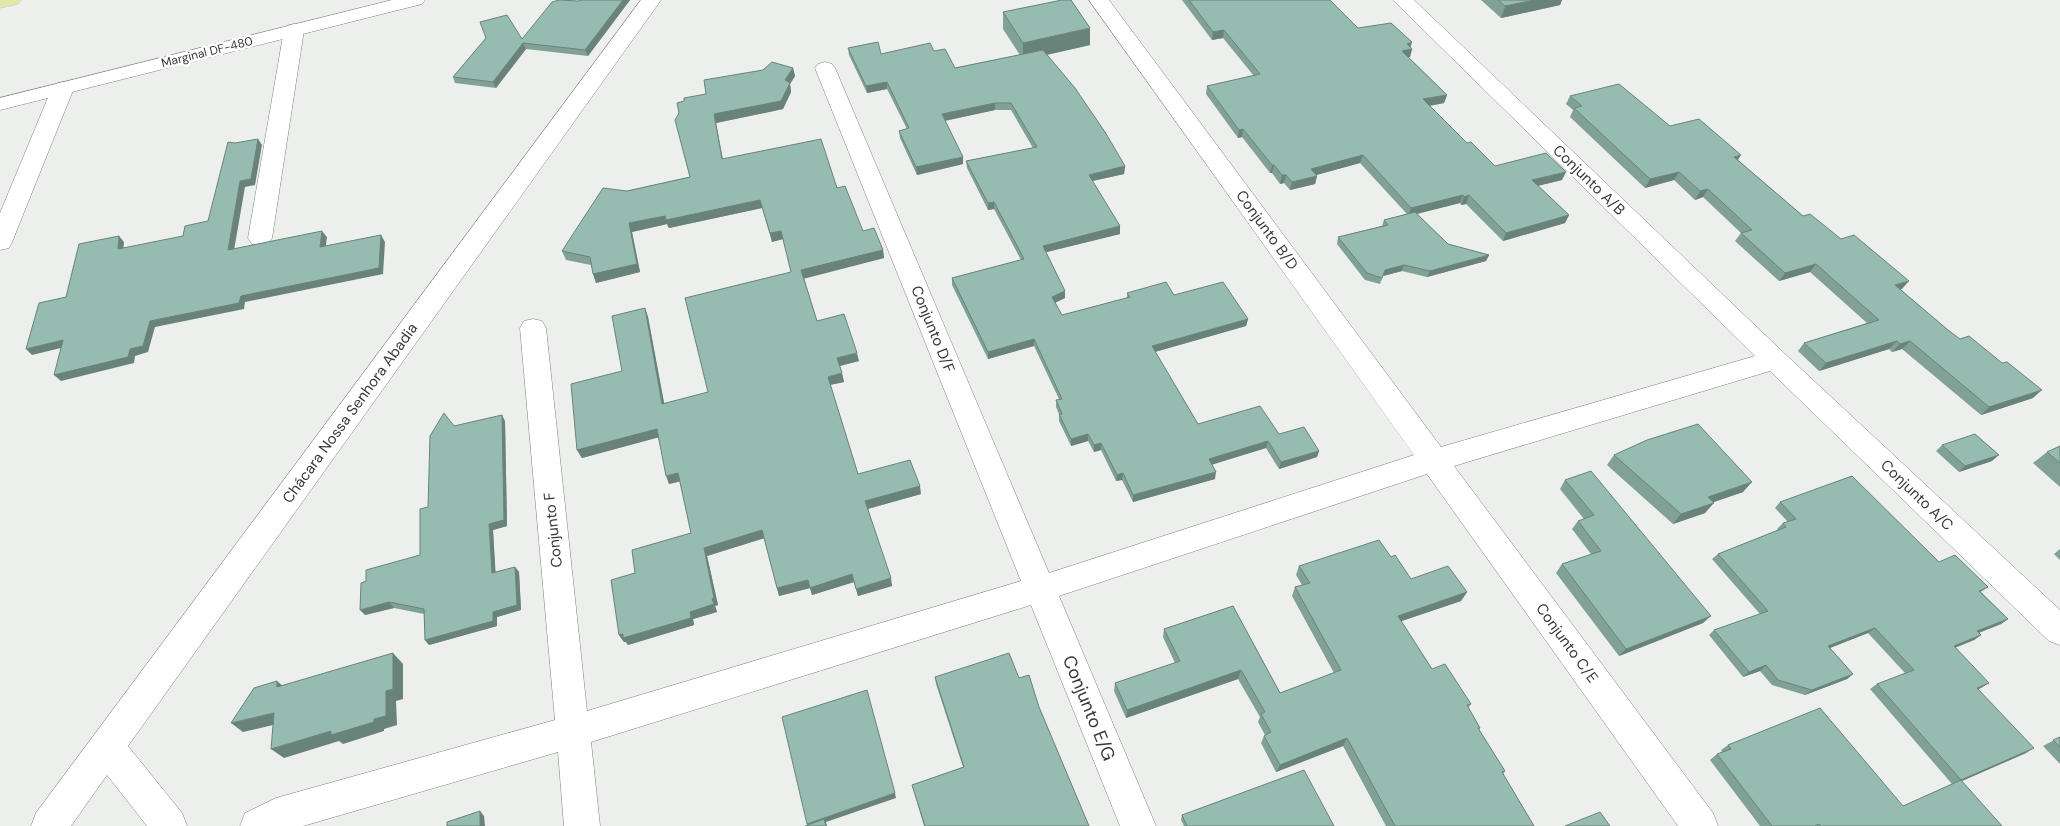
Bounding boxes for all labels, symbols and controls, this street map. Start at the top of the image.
street label: Marginal DF-480 [160,33,254,71]
street label: Conjunto A/B [1548,140,1630,220]
street label: Conjunto B/D [1231,186,1303,274]
street label: Conjunto D/F [906,283,960,375]
street label: Chácara Nossa Senhora Abadia [278,319,422,507]
street label: Conjunto A/C [1876,455,1958,535]
street label: Conjunto F [539,491,567,569]
street label: Conjunto C/E [1531,599,1603,687]
street label: Conjunto E/G [1057,652,1121,764]

